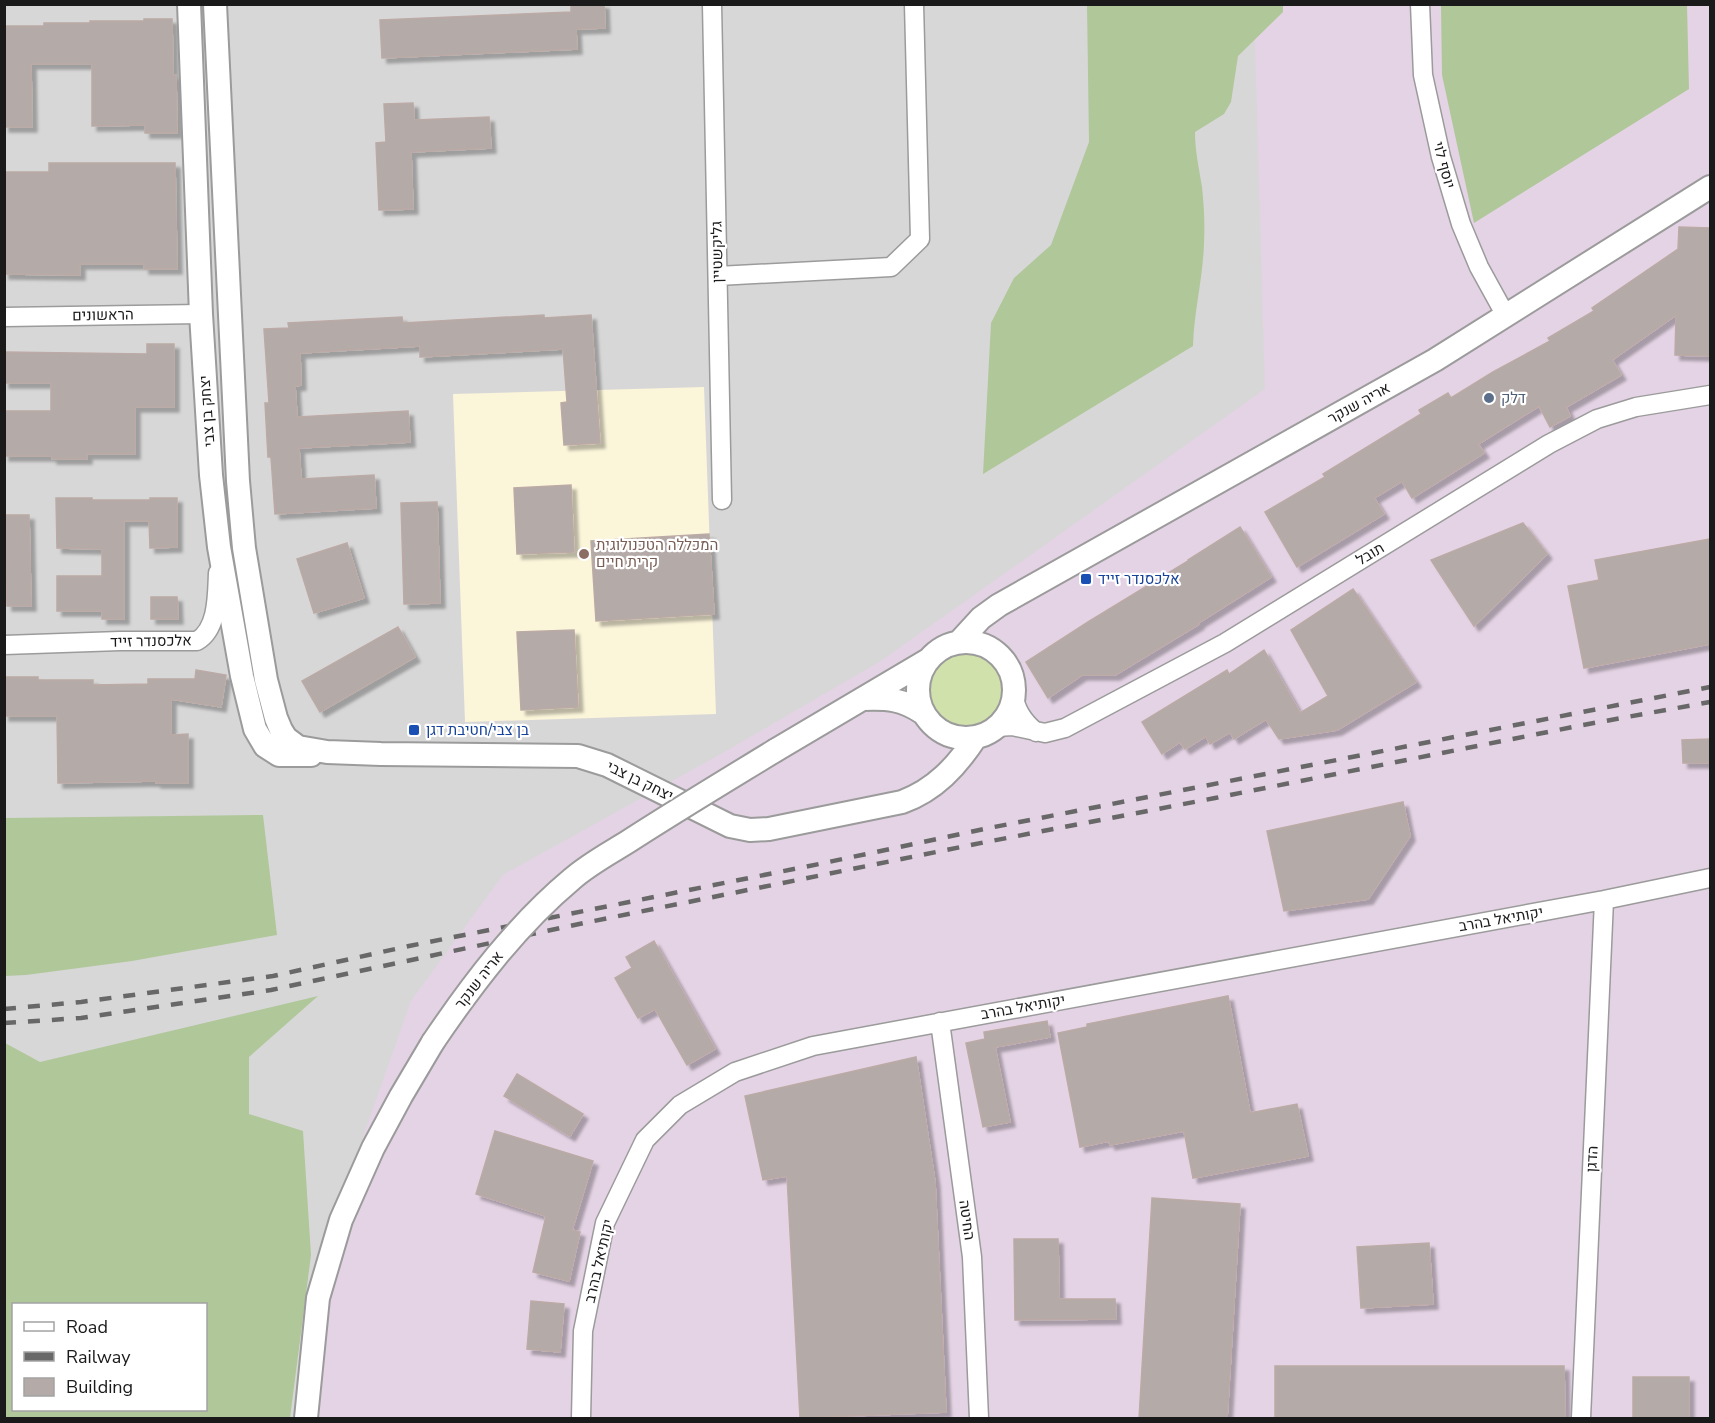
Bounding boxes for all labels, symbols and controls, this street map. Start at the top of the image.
street label: יוסף לוי [1428,139,1460,191]
street label: גליקשטיין [706,221,728,283]
street label: הראשונים [72,304,134,326]
street label: יצחק בן צבי [195,375,219,447]
street label: אריה שנקר [1324,378,1394,428]
place label: דלק [1501,388,1526,408]
marker: דלק [1482,391,1496,405]
place label: המכללה הטכנולוגית קרית חיים [596,535,718,572]
street label: תובל [1352,538,1388,570]
marker: המכללה הטכנולוגית קרית חיים [577,547,591,561]
place label: אלכסנדר זייד [1098,569,1180,589]
marker: אלכסנדר זייד [1079,572,1093,586]
street label: אלכסנדר זייד [110,630,192,652]
place label: בן צבי/חטיבת דגן [426,720,529,740]
marker: בן צבי/חטיבת דגן [407,723,421,737]
street label: יצחק בן צבי [603,756,677,806]
street label: יקותיאל בהרב [1457,902,1545,936]
street label: אריה שנקר [450,947,508,1013]
street label: יקותיאל בהרב [979,990,1067,1024]
street label: הדגן [1581,1145,1603,1173]
street label: החיטה [954,1199,980,1241]
street label: יקותיאל בהרב [580,1217,618,1305]
legend [12,1303,207,1411]
text: Road [66,1315,108,1339]
text: Railway [66,1345,131,1369]
text: Building [66,1375,133,1399]

